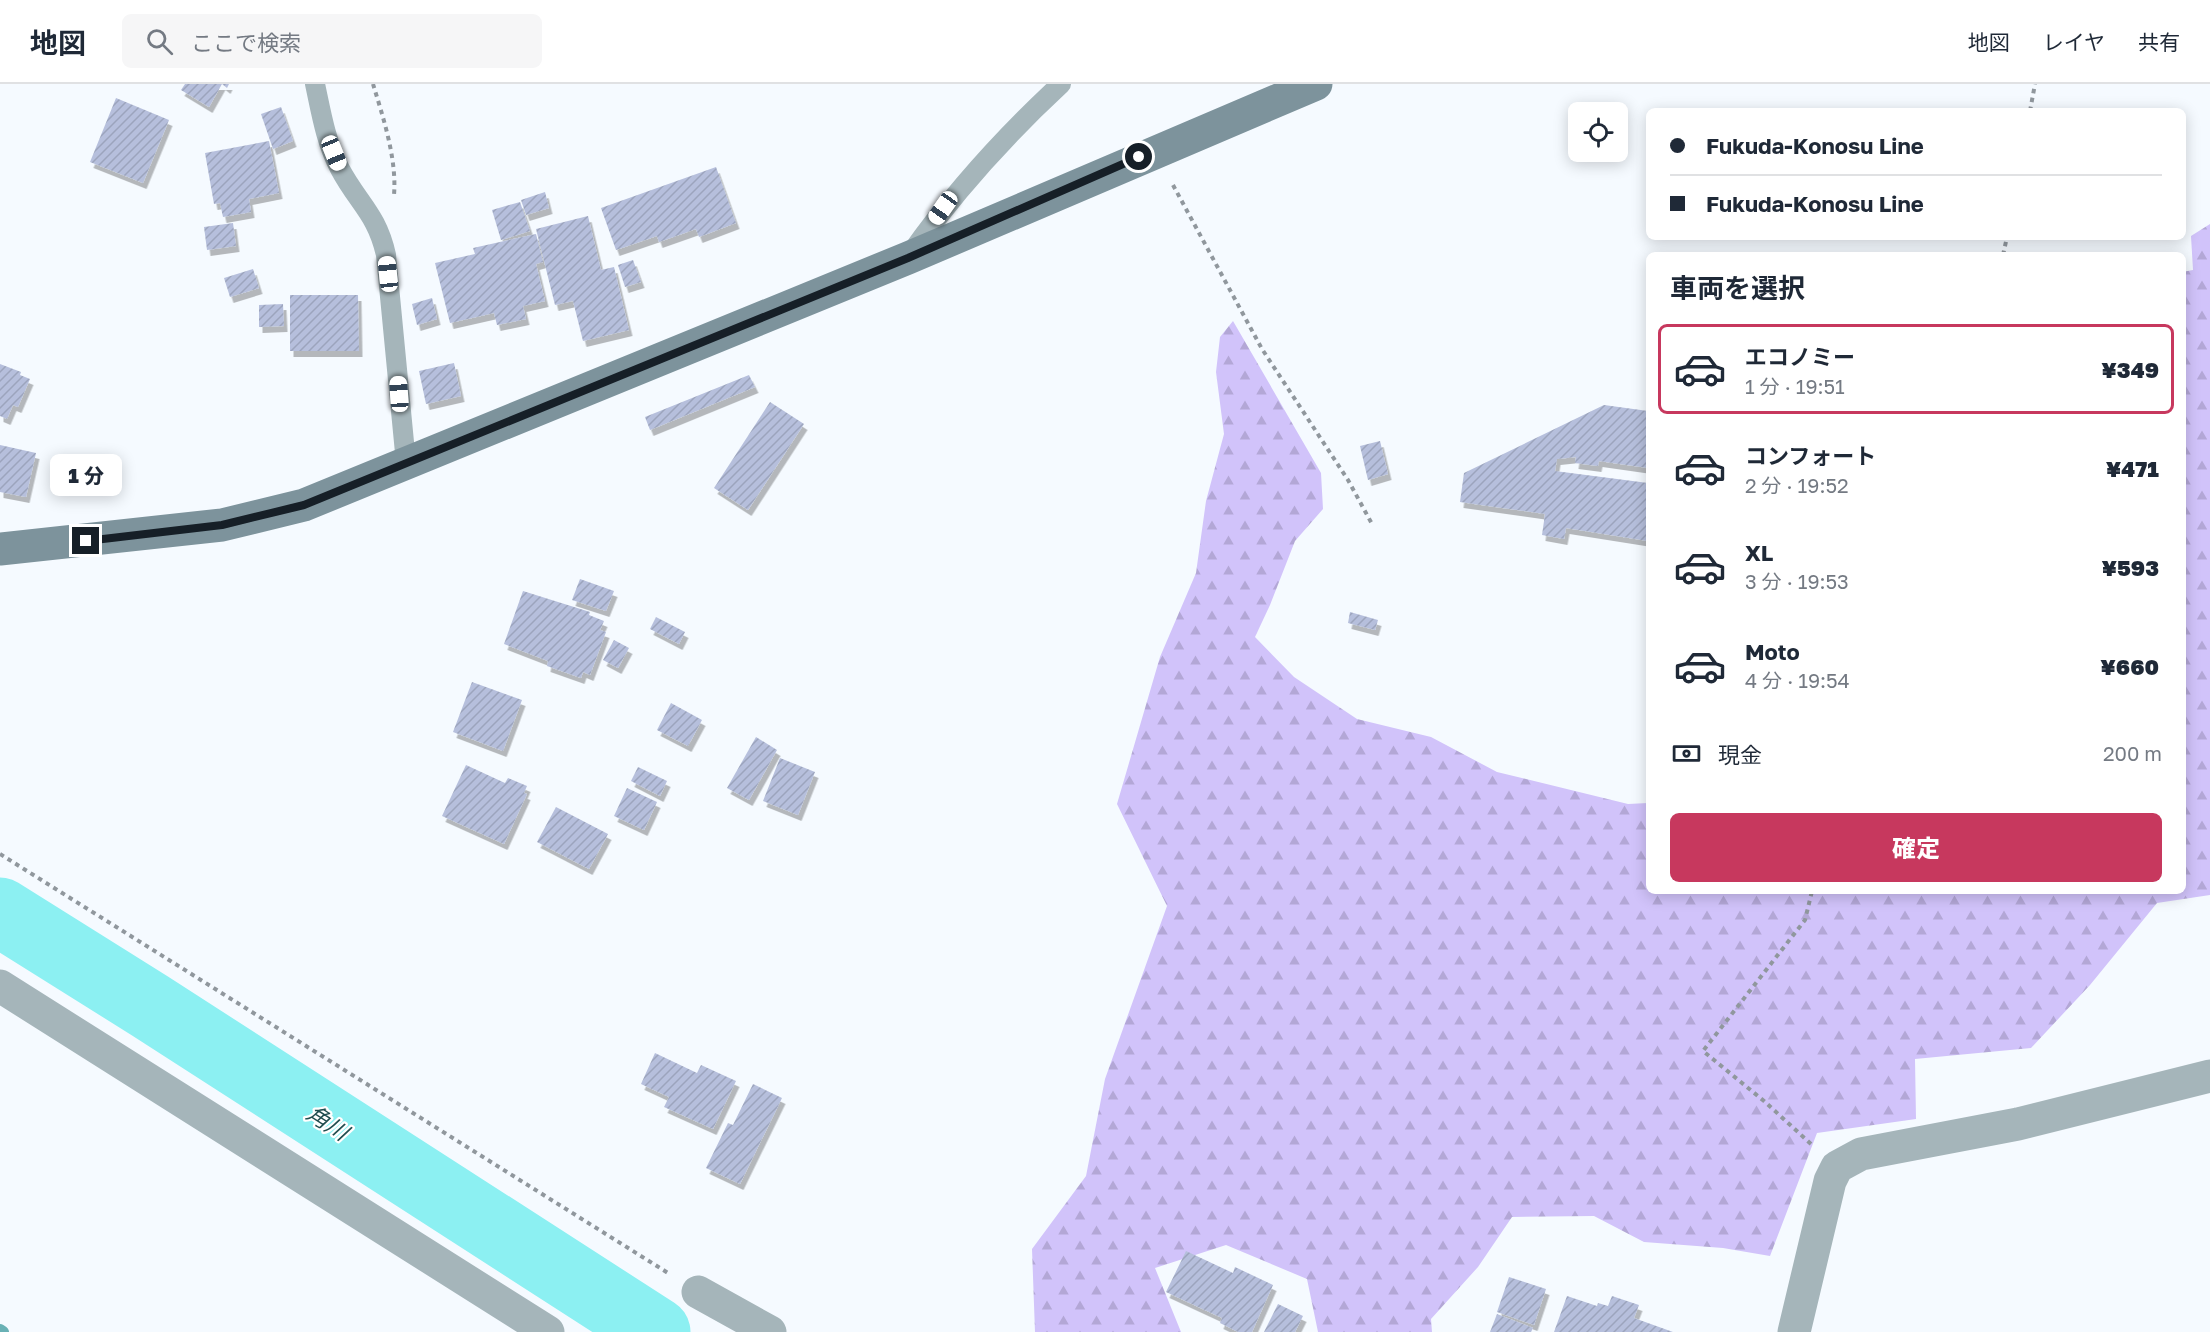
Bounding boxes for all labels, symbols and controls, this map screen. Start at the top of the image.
search box [122,14,542,68]
icon: search [143,25,176,58]
text: 地図 [30,26,86,59]
text: ここで検索 [191,29,301,56]
text: 地図 [1968,29,2010,55]
text: レイヤ [2043,29,2105,55]
text: 共有 [2138,29,2180,55]
map controls [1568,102,1628,162]
button: locate [1568,102,1628,162]
text: Fukuda-Konosu Line [1706,132,1924,159]
car [319,133,349,173]
route start [1125,143,1152,170]
car [925,188,961,228]
text: Fukuda-Konosu Line [1706,190,1924,217]
car [377,255,399,293]
text: 車両を選択 [1670,272,1805,304]
icon: car [1673,342,1727,396]
text: エコノミー [1745,343,1855,370]
text: ¥349 [2101,356,2159,383]
text: 1 分 · 19:51 [1745,374,1845,398]
car [389,375,409,413]
icon: car [1673,441,1727,495]
text: コンフォート [1745,442,1876,469]
callout: 1 分 [50,454,122,496]
text: ¥471 [2106,455,2159,482]
text: 1 分 [68,463,104,487]
text: 2 分 · 19:52 [1745,473,1849,497]
route end [72,527,99,554]
text: XL [1745,539,1773,566]
icon: car [1673,540,1727,594]
text: ¥593 [2101,554,2159,581]
text: 3 分 · 19:53 [1745,569,1849,593]
text: Moto [1745,638,1800,665]
icon: car [1673,639,1727,693]
text: ¥660 [2100,653,2159,680]
text: 4 分 · 19:54 [1745,668,1850,692]
icon: cash [1670,737,1703,770]
text: 現金 [1718,741,1762,768]
text: 200 m [2103,741,2162,765]
button: 確定 [1670,813,2162,882]
water label: 角川 [302,1099,355,1146]

